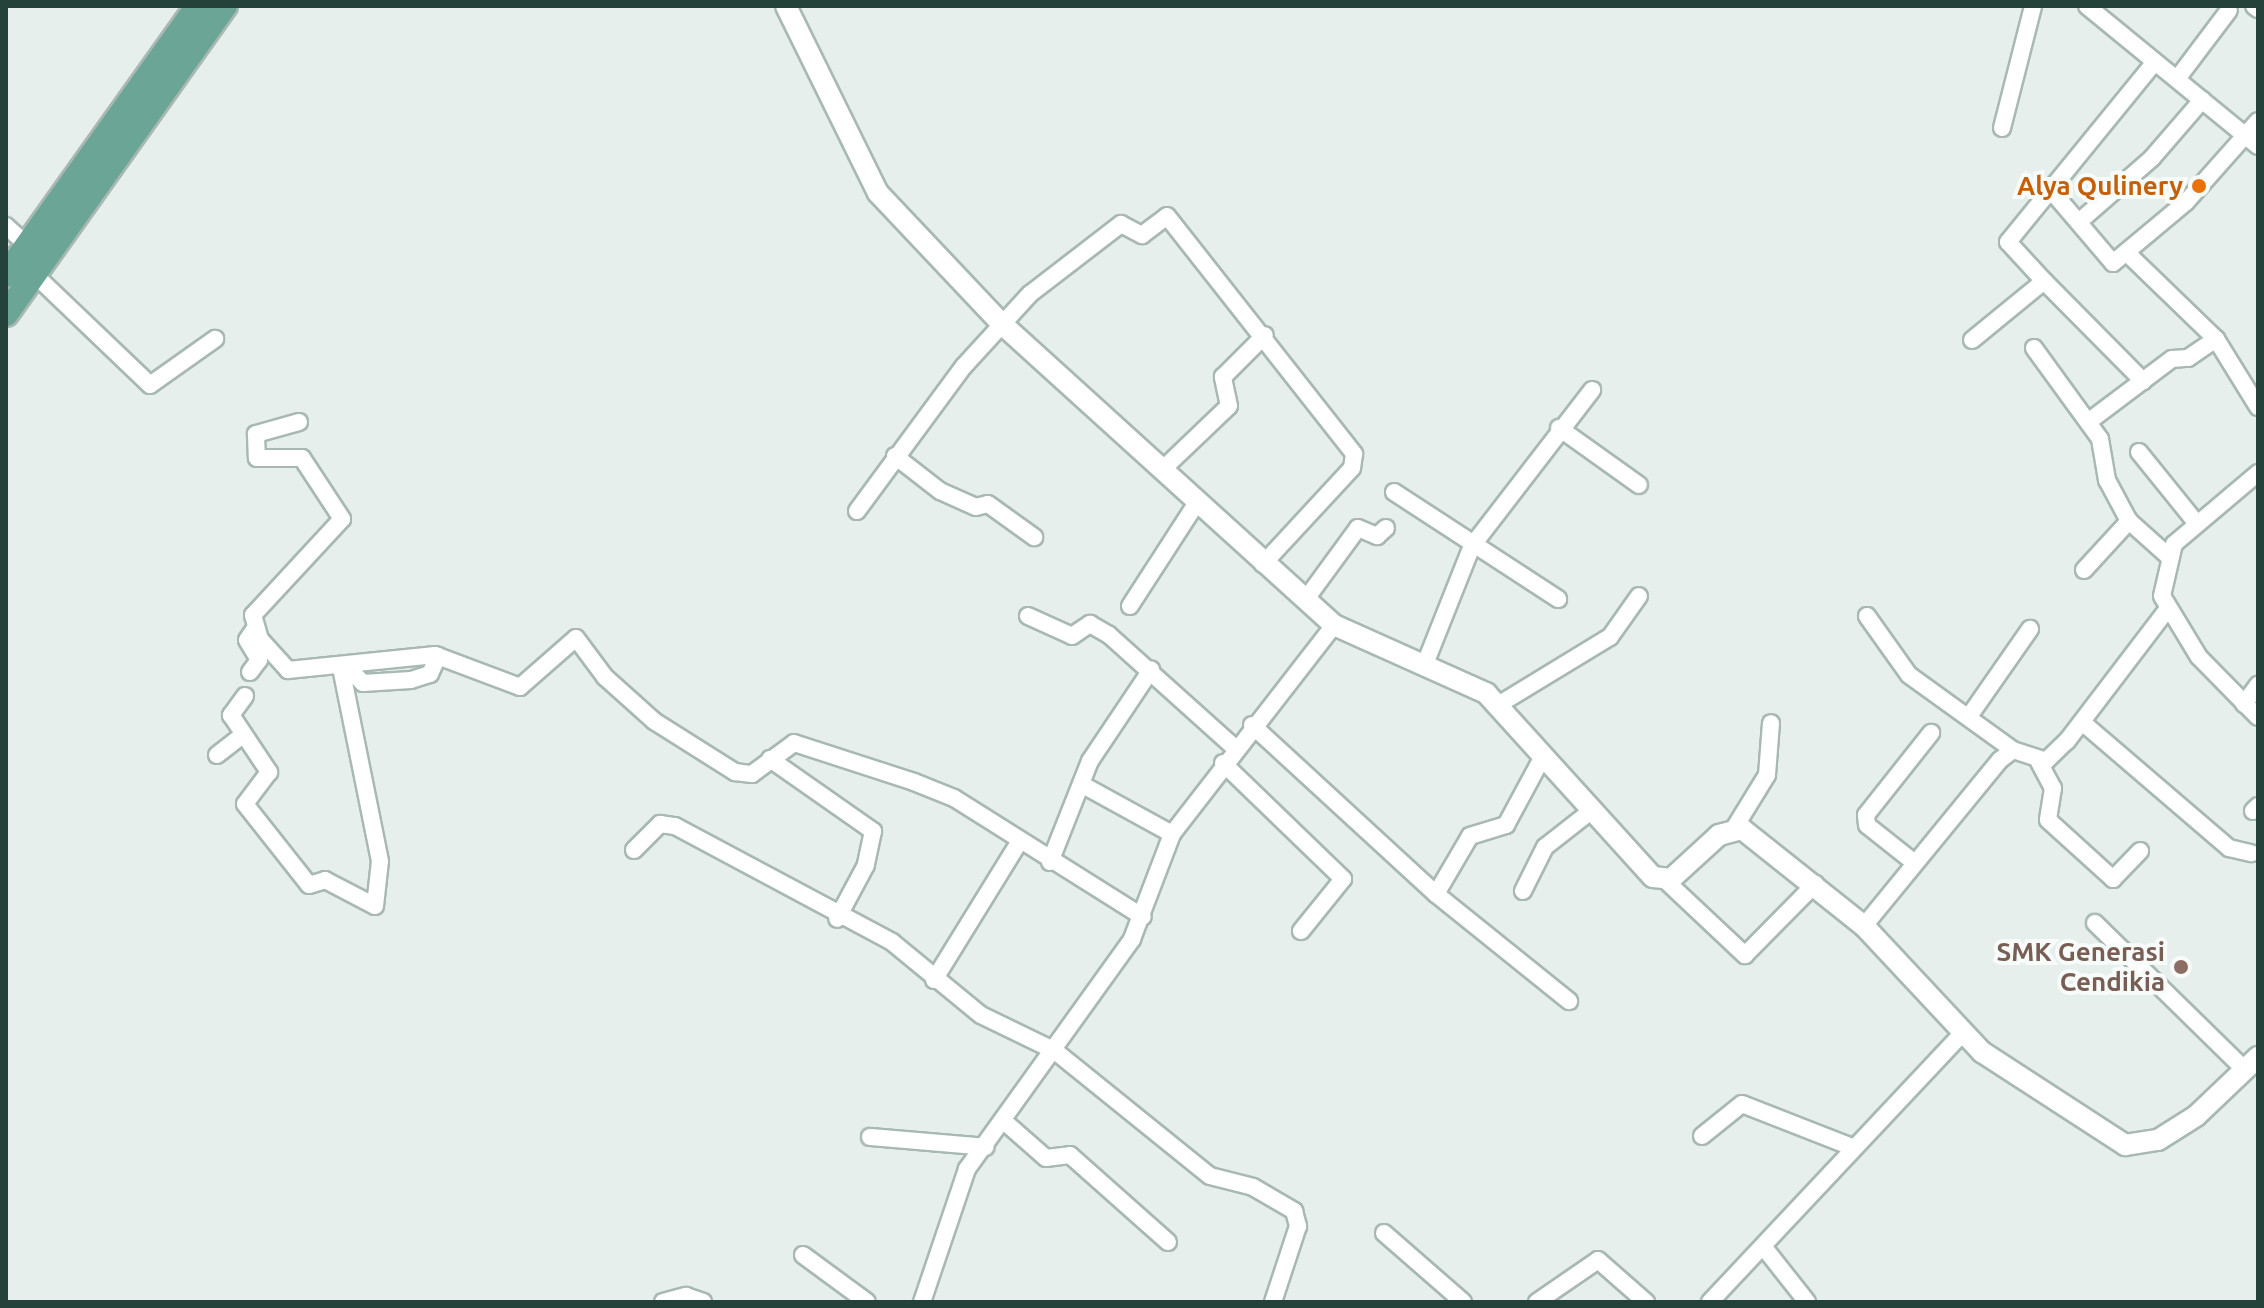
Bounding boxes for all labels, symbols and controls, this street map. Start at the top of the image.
place label: Alya Qulinery [2017,170,2183,202]
marker: Alya Qulinery [2190,177,2208,195]
place label: SMK Generasi Cendikia [1996,936,2165,998]
marker: SMK Generasi Cendikia [2172,958,2190,976]

